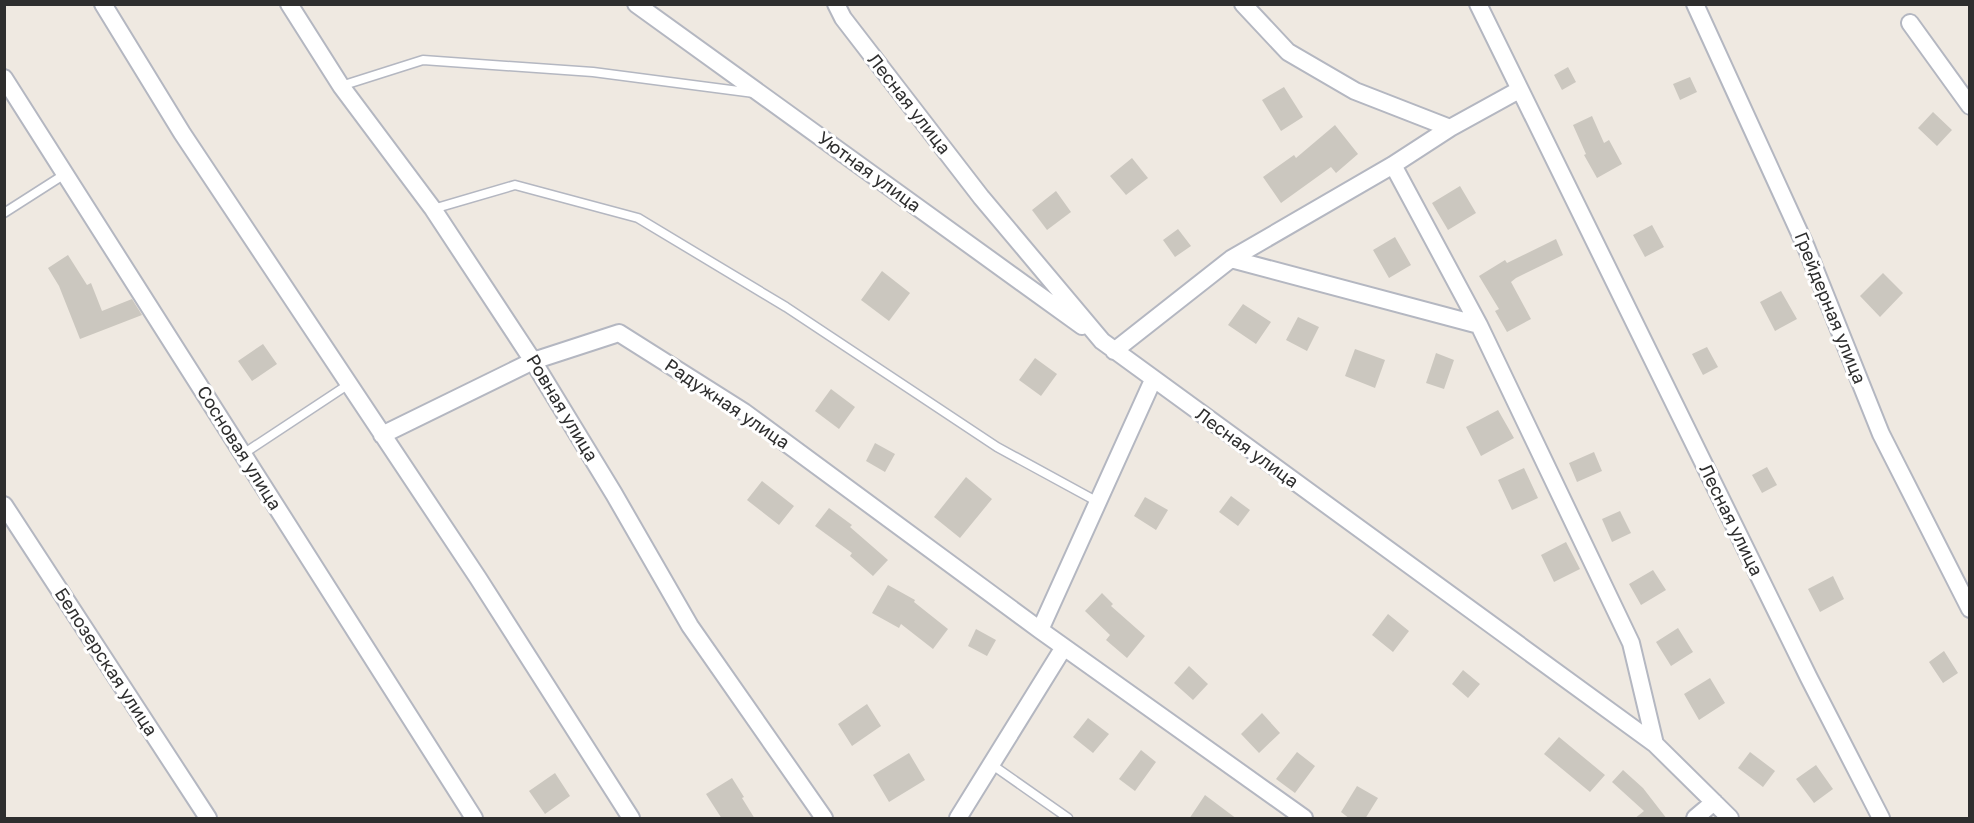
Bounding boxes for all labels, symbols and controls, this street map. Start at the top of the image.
street label: Лесная улица [864,49,956,158]
street label: Уютная улица [814,126,926,216]
street label: Грейдерная улица [1790,229,1871,387]
street label: Ровная улица [522,350,604,465]
street label: Радужная улица [661,353,794,453]
street label: Сосновая улица [193,381,287,514]
street label: Лесная улица [1192,403,1303,492]
street label: Лесная улица [1695,460,1768,579]
street label: Белозерская улица [51,583,163,740]

